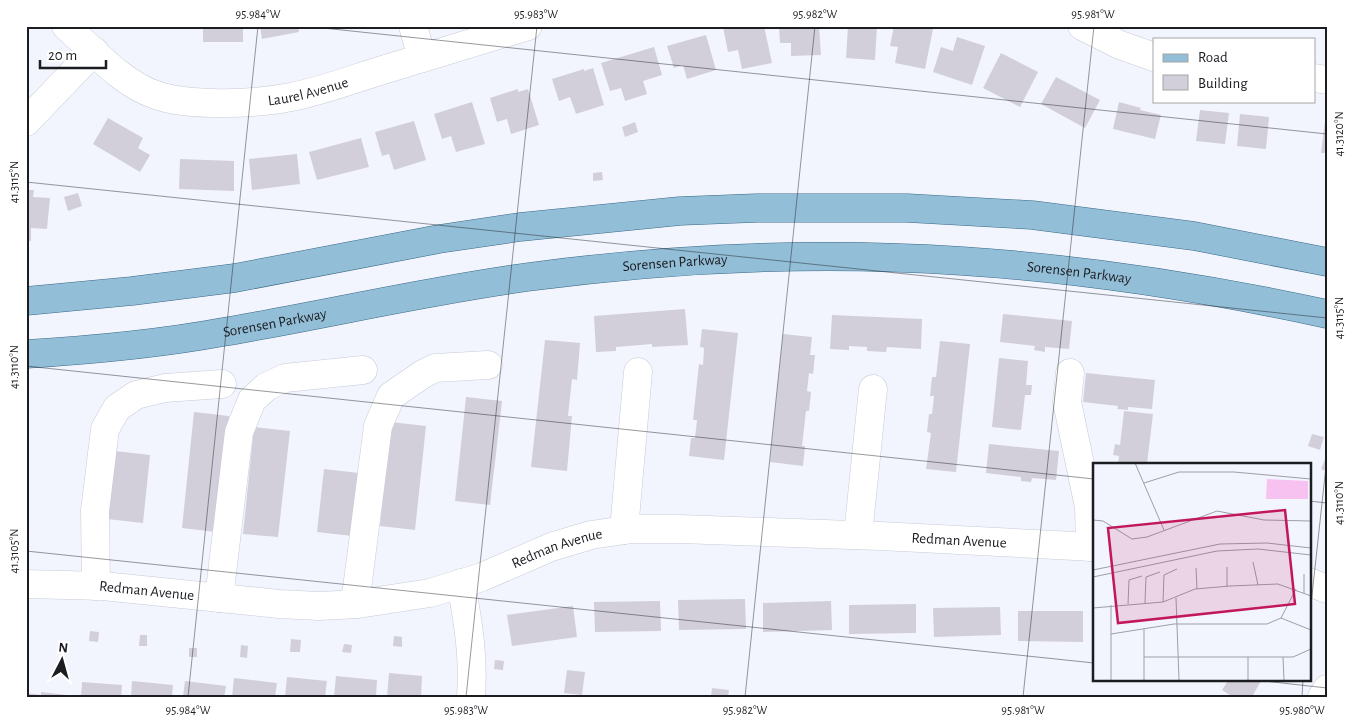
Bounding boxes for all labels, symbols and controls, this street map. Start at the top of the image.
text: 95.984°W [236,8,281,20]
text: 95.983°W [514,8,558,20]
text: 95.982°W [793,8,838,20]
text: 95.981°W [1071,8,1115,20]
scale bar [40,38,106,70]
legend [1153,38,1316,102]
text: 20 m [48,48,77,63]
text: Road [1198,50,1228,65]
street label: Laurel Avenue [267,75,350,108]
text: Building [1198,76,1248,91]
text: 41.3120°N [1333,111,1345,157]
text: 41.3115°N [8,161,20,203]
street label: Sorensen Parkway [622,252,728,274]
street label: Sorensen Parkway [1026,259,1133,287]
text: 41.3115°N [1333,297,1345,339]
street label: Sorensen Parkway [222,306,329,340]
text: 41.3110°N [8,345,20,389]
inset map [1093,463,1310,680]
text: 41.3110°N [1333,481,1345,525]
street label: Redman Avenue [510,526,603,571]
text: 41.3105°N [8,529,20,573]
street label: Redman Avenue [911,531,1007,551]
street label: Redman Avenue [99,579,195,603]
north arrow [38,636,88,686]
text: N [58,641,69,656]
text: 95.984°W [166,704,211,716]
text: 95.983°W [444,704,488,716]
text: 95.982°W [723,704,768,716]
text: 95.981°W [1001,704,1045,716]
text: 95.980°W [1279,704,1325,716]

